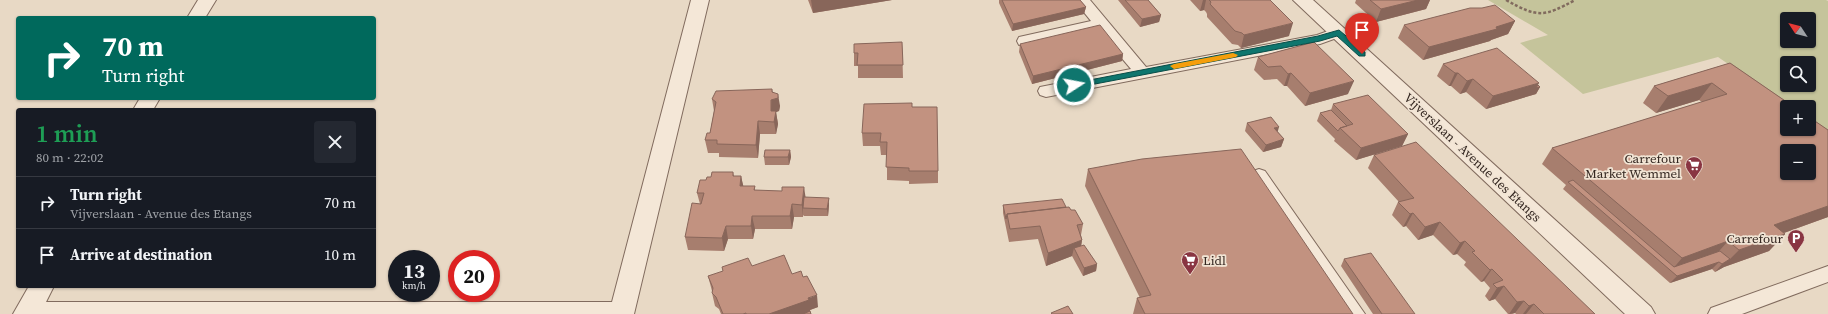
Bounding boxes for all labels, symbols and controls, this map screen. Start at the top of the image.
north arrow [1780,12,1816,48]
map controls [1780,12,1816,180]
pin [1345,13,1379,54]
icon: arrive [1351,19,1373,41]
text: 70 m [102,27,164,65]
icon: right [36,32,88,84]
button: search [1780,56,1816,92]
text: Turn right [102,63,184,88]
position arrow [1053,64,1095,106]
street label: Vijverslaan - Avenue des Etangs [1400,89,1545,226]
button: + [1780,100,1816,136]
text: 1 min [36,117,98,150]
button: close [314,121,356,163]
button: − [1780,144,1816,180]
text: 80 m · 22:02 [36,149,104,166]
place label: Carrefour Market Wemmel [1585,150,1681,182]
supermarket icon: Carrefour Market Wemmel [1684,155,1704,180]
text: Turn right [70,184,142,205]
icon: right [36,192,58,214]
text: 70 m [324,192,356,213]
text: Vijverslaan - Avenue des Etangs [70,205,252,222]
parking icon: Carrefour [1786,228,1806,253]
place label: Carrefour [1726,230,1783,247]
icon: arrive [36,244,58,266]
text: Arrive at destination [70,244,212,265]
text: 10 m [324,244,356,265]
speed limit sign: 20 [448,250,500,302]
supermarket icon: Lidl [1180,250,1200,275]
place label: Lidl [1203,252,1226,269]
text: 13 [403,257,425,285]
text: km/h [402,279,426,292]

